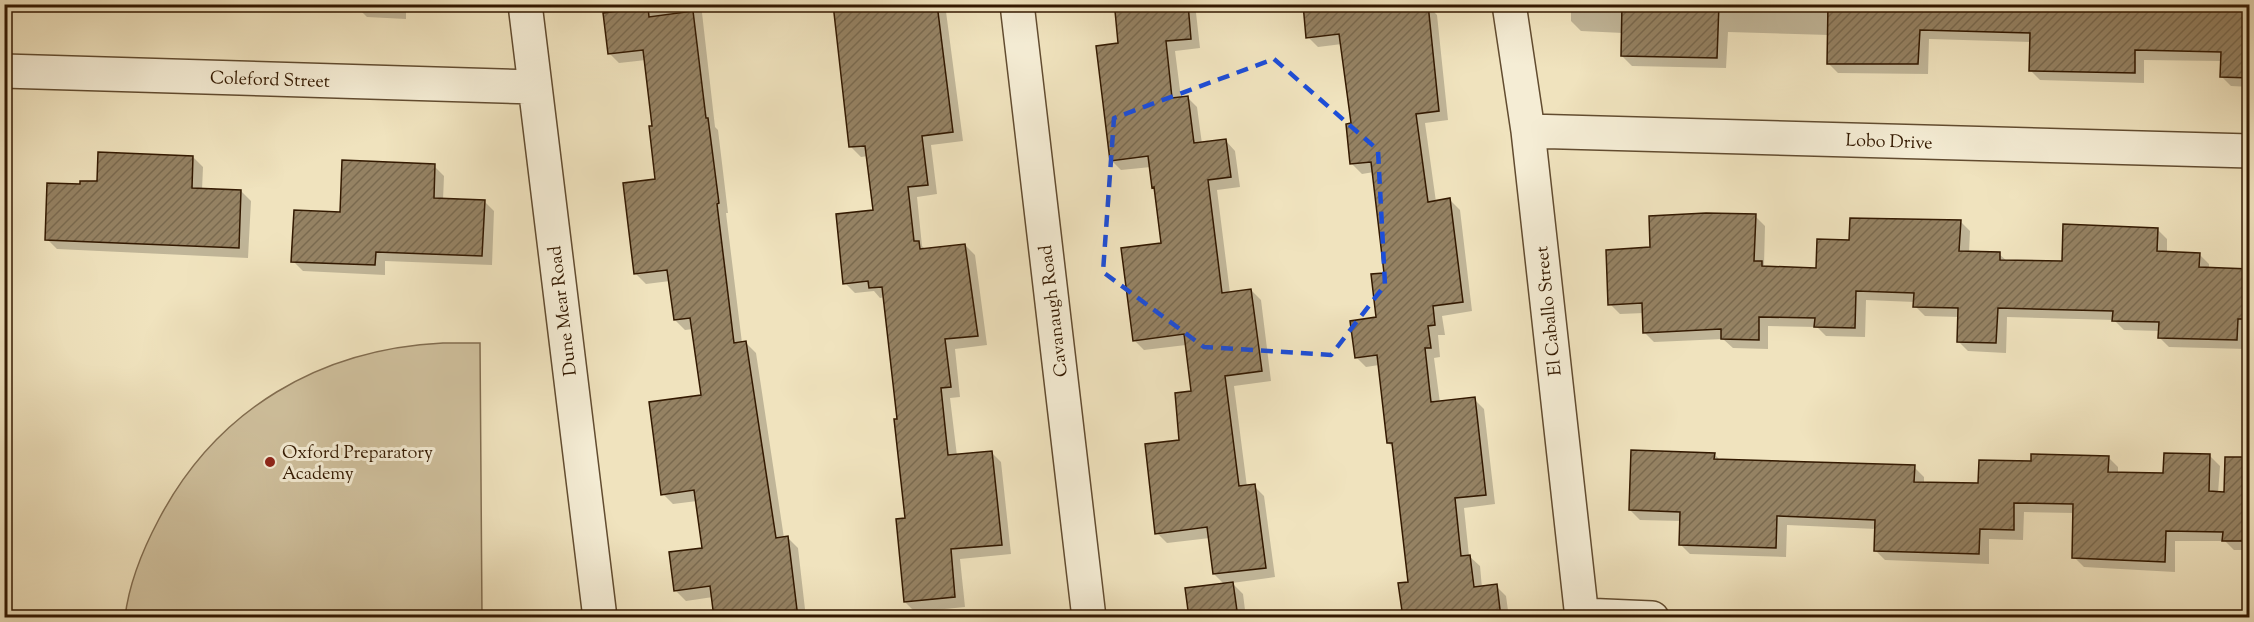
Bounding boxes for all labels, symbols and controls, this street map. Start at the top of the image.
street label: Coleford Street [210,66,330,96]
street label: Lobo Drive [1845,128,1933,158]
street label: Cavanaugh Road [1034,243,1076,378]
street label: Dune Mear Road [543,244,585,377]
street label: El Caballo Street [1530,245,1570,377]
place label: Oxford Preparatory Academy [282,441,433,488]
marker: Oxford Preparatory Academy [263,455,277,469]

